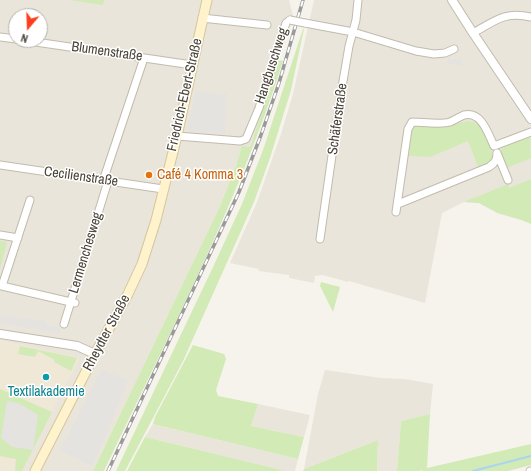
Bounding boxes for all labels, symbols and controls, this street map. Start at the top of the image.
north arrow [8,8,48,48]
street label: Hangbuschweg [252,26,292,106]
text: N [19,31,30,46]
street label: Friedrich-Ebert-Straße [164,37,206,153]
street label: Blumenstraße [70,39,144,65]
street label: Schäferstraße [325,82,351,156]
street label: Cecilienstraße [43,163,119,191]
place label: Café 4 Komma 3 [157,167,243,183]
marker: Café 4 Komma 3 [144,170,154,180]
street label: Lermenchesweg [66,210,106,296]
street label: Rheydter Straße [80,292,134,374]
marker: Textilakademie [41,372,51,382]
place label: Textilakademie [7,384,85,400]

